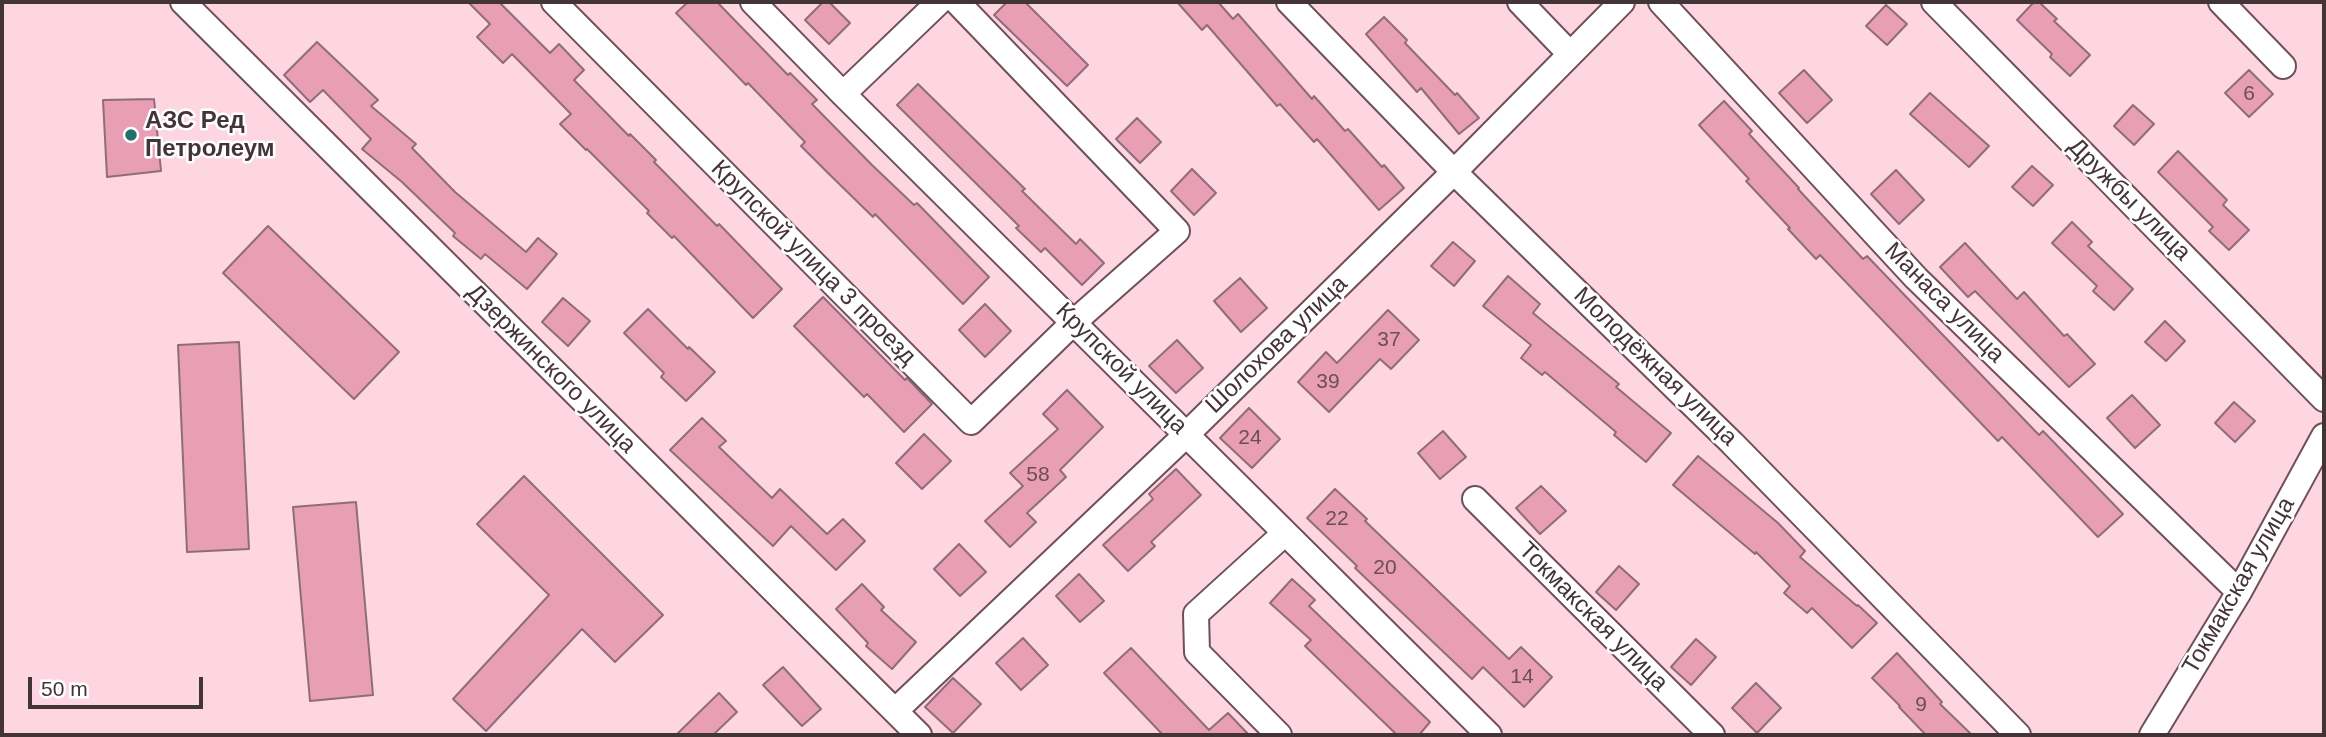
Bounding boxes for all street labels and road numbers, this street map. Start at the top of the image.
street label: Дружбы улица [2062,133,2196,267]
street label: Крупской улица 3 проезд [705,155,921,371]
street label: Манаса улица [1878,237,2010,369]
street label: Шолохова улица [1200,270,1354,420]
street label: Дзержинского улица [460,278,642,460]
street label: Молодёжная улица [1567,282,1743,452]
street label: Крупской улица [1049,297,1193,441]
street label: Токмакская улица [2177,493,2301,679]
street label: Токмакская улица [1512,536,1674,698]

